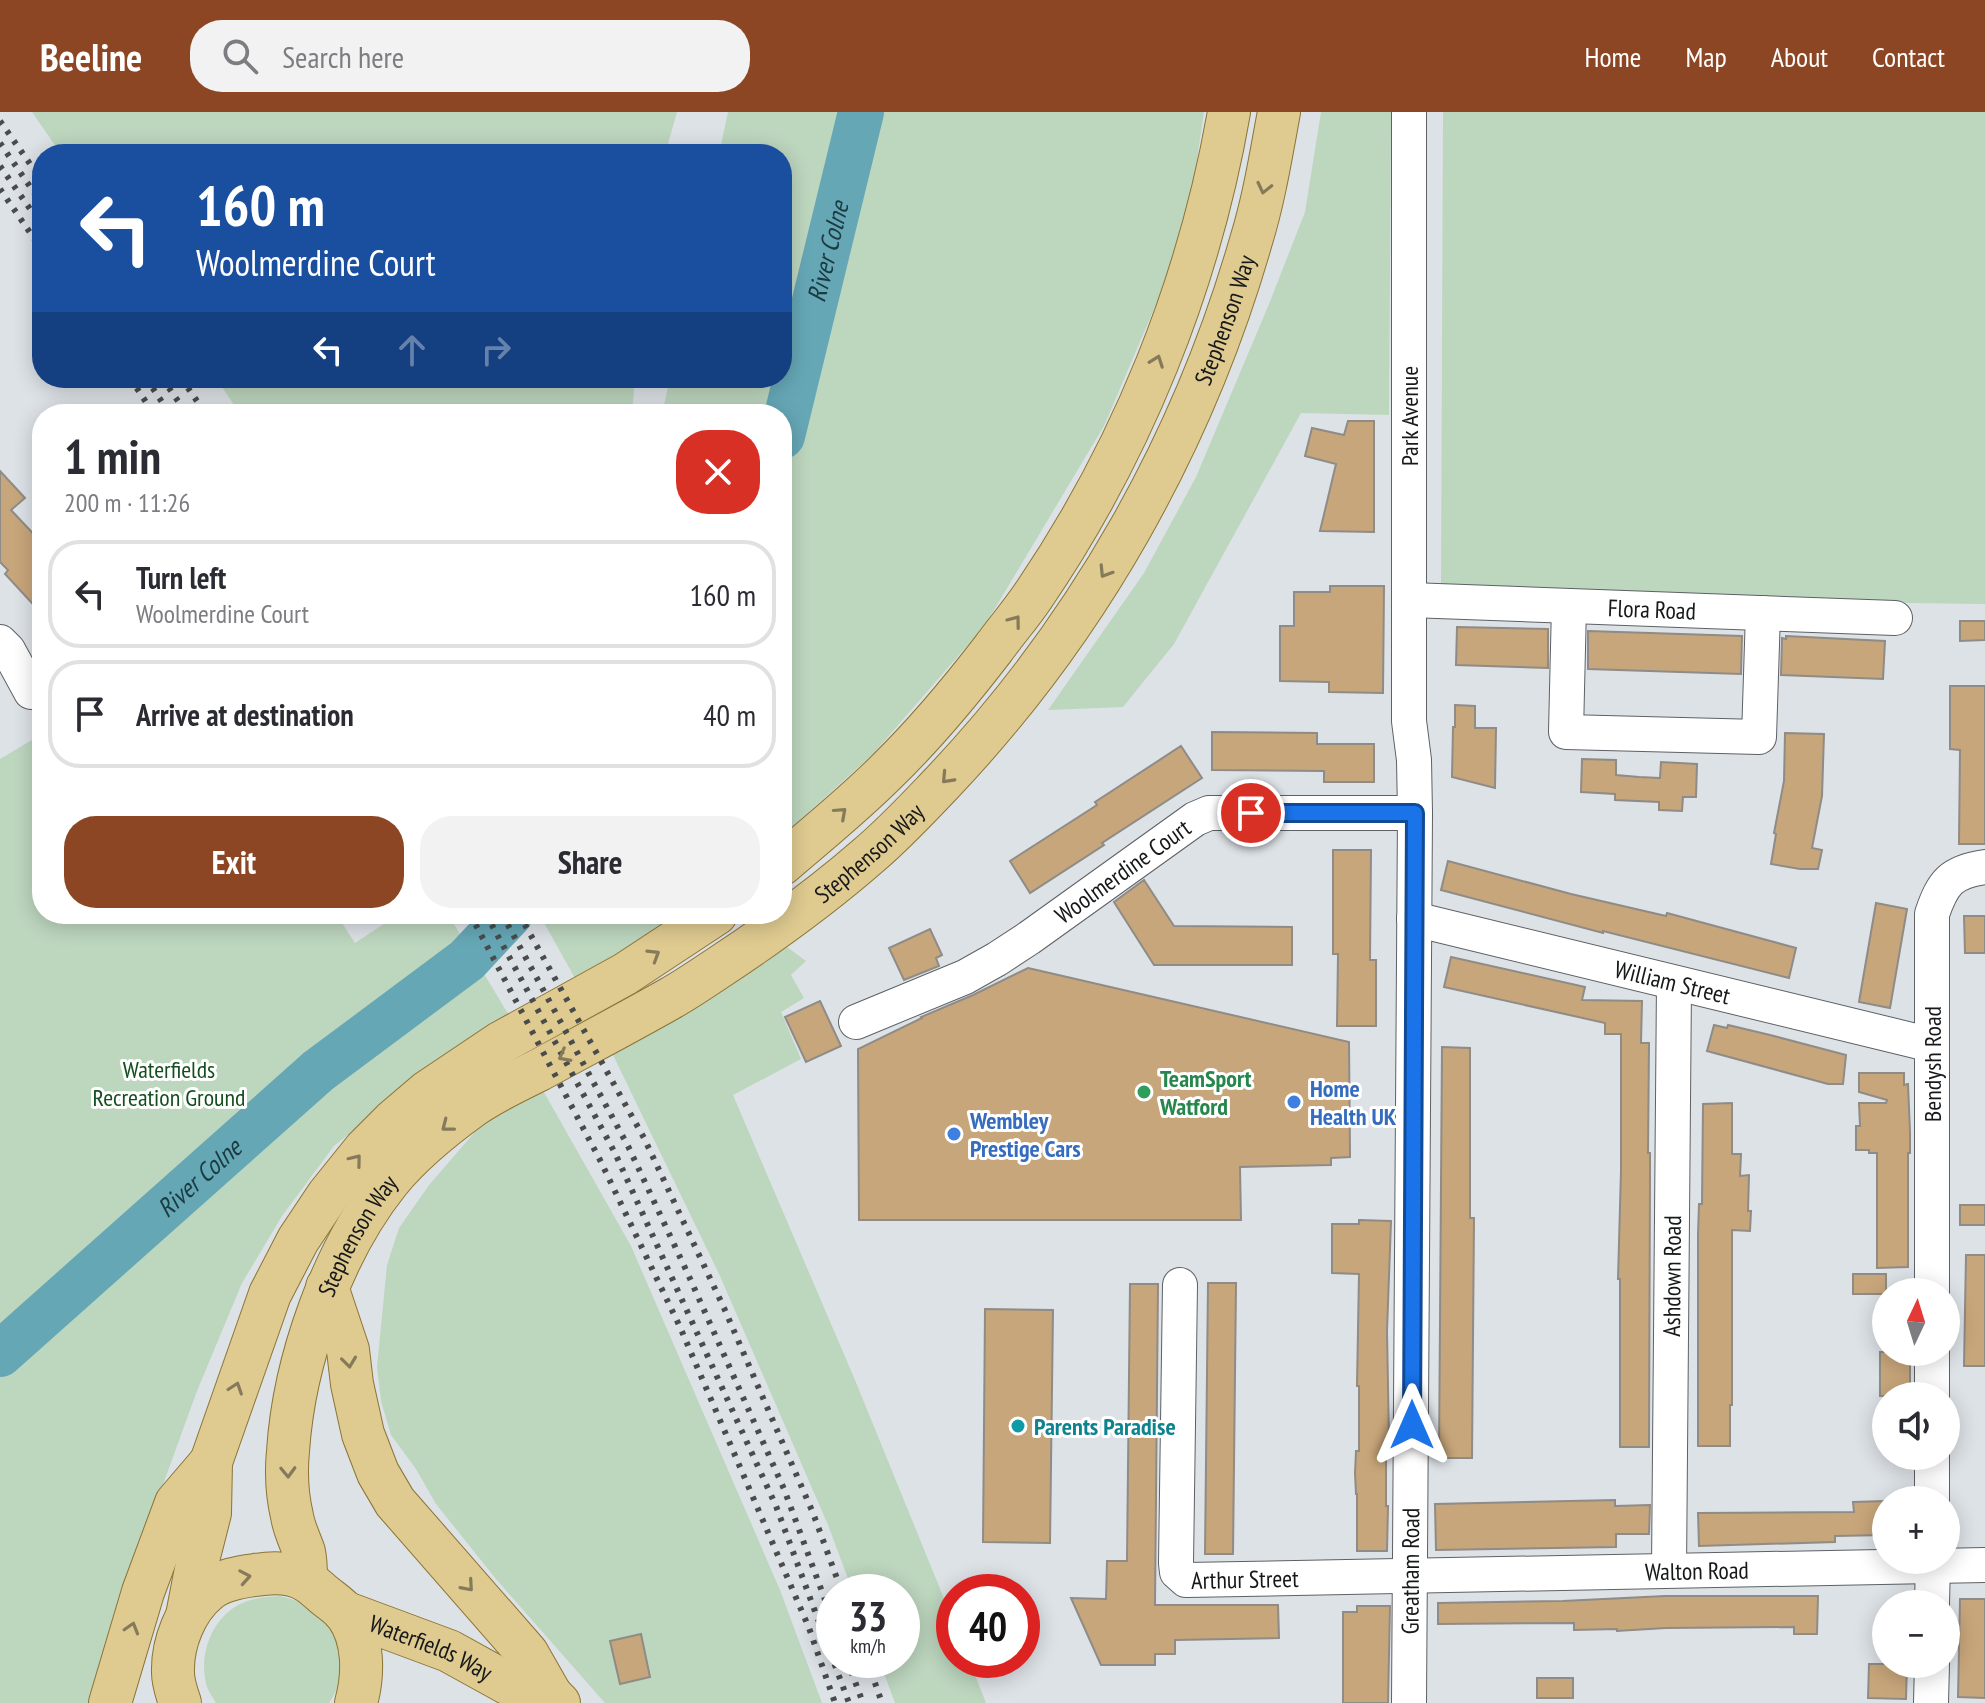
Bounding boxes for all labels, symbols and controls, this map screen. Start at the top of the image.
search box [190,20,750,92]
text: Beeline [40,32,142,81]
icon: search [218,34,262,78]
text: Search here [282,37,404,76]
text: Home [1585,38,1641,75]
text: Map [1685,38,1727,75]
text: About [1771,38,1828,75]
text: Contact [1872,38,1945,75]
text: 160 m [196,169,325,241]
icon: left [64,176,168,280]
one-way arrow [1256,181,1273,195]
water label: River Colne [799,196,856,305]
text: Woolmerdine Court [196,239,436,286]
street label: Stephenson Way [1187,251,1262,389]
icon: left [306,328,350,372]
icon: ahead [390,328,434,372]
icon: right [474,328,518,372]
one-way arrow [1147,355,1164,369]
street label: Park Avenue [1394,366,1425,466]
text: 1 min [64,425,161,487]
button: close [676,430,760,514]
text: 200 m · 11:26 [64,486,190,519]
text: Turn left [136,558,226,597]
one-way arrow [1100,564,1115,578]
icon: left [68,572,112,616]
text: 160 m [690,575,756,614]
street label: Flora Road [1607,592,1696,626]
text: Woolmerdine Court [136,597,309,630]
one-way arrow [1005,615,1019,629]
icon: arrive [68,692,112,736]
text: Arrive at destination [136,695,354,734]
text: 40 m [703,695,756,734]
one-way arrow [941,769,956,783]
pin [1217,779,1285,847]
icon: arrive [1229,791,1273,835]
street label: Stephenson Way [808,796,930,910]
one-way arrow [832,808,846,823]
street label: Woolmerdine Court [1049,812,1197,930]
button: Exit [64,816,404,908]
button: Share [420,816,760,908]
one-way arrow [645,950,660,965]
street label: William Street [1612,953,1734,1011]
street label: Bendysh Road [1917,1006,1948,1122]
one-way arrow [558,1046,572,1062]
park label: Waterfields Recreation Ground [93,1054,245,1113]
place label: TeamSport Watford [1159,1063,1252,1122]
place label: Home Health UK [1310,1073,1397,1132]
marker: TeamSport Watford [1135,1083,1153,1101]
marker: Home Health UK [1285,1093,1303,1111]
place label: Wembley Prestige Cars [969,1105,1081,1164]
one-way arrow [442,1117,456,1131]
marker: Wembley Prestige Cars [945,1125,963,1143]
water label: River Colne [150,1129,250,1223]
one-way arrow [346,1154,360,1169]
street label: Stephenson Way [310,1168,404,1301]
street label: Ashdown Road [1655,1215,1688,1337]
north arrow [1872,1278,1960,1366]
map controls [1872,1278,1960,1678]
one-way arrow [341,1356,358,1369]
one-way arrow [226,1382,242,1396]
button: sound [1872,1382,1960,1470]
position arrow [1370,1383,1454,1467]
place label: Parents Paradise [1034,1411,1176,1442]
marker: Parents Paradise [1009,1417,1027,1435]
one-way arrow [279,1466,296,1479]
button: + [1872,1486,1960,1574]
street label: Greatham Road [1394,1508,1426,1634]
street label: Walton Road [1645,1554,1749,1587]
street label: Arthur Street [1191,1562,1299,1595]
one-way arrow [238,1569,252,1586]
speed limit sign: 40 [936,1574,1040,1678]
one-way arrow [458,1576,472,1591]
text: 33 [849,1590,887,1642]
button: − [1872,1590,1960,1678]
street label: Waterfields Way [365,1607,498,1688]
one-way arrow [123,1622,139,1636]
text: km/h [850,1633,886,1659]

